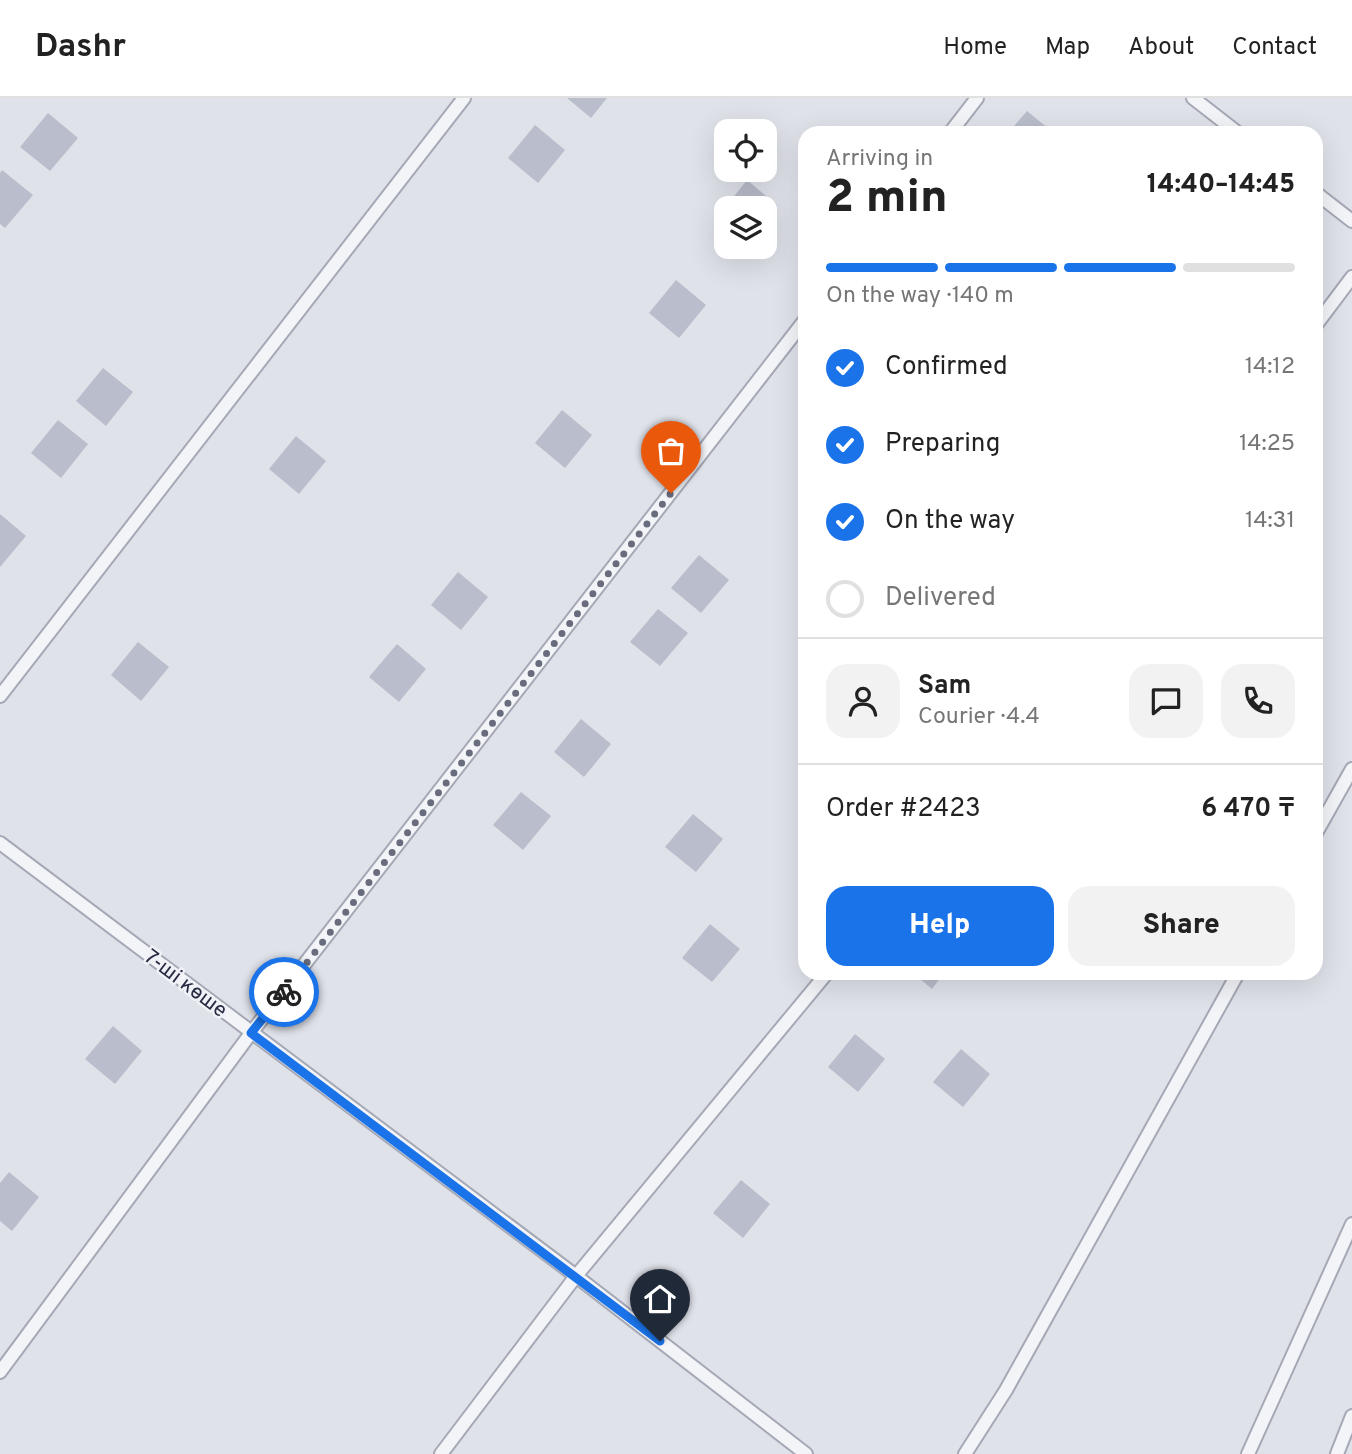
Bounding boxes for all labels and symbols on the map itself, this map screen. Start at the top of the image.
pin [641,421,701,493]
street label: 7-ші көше [138,944,232,1024]
courier [249,957,319,1027]
pin [630,1269,690,1341]

